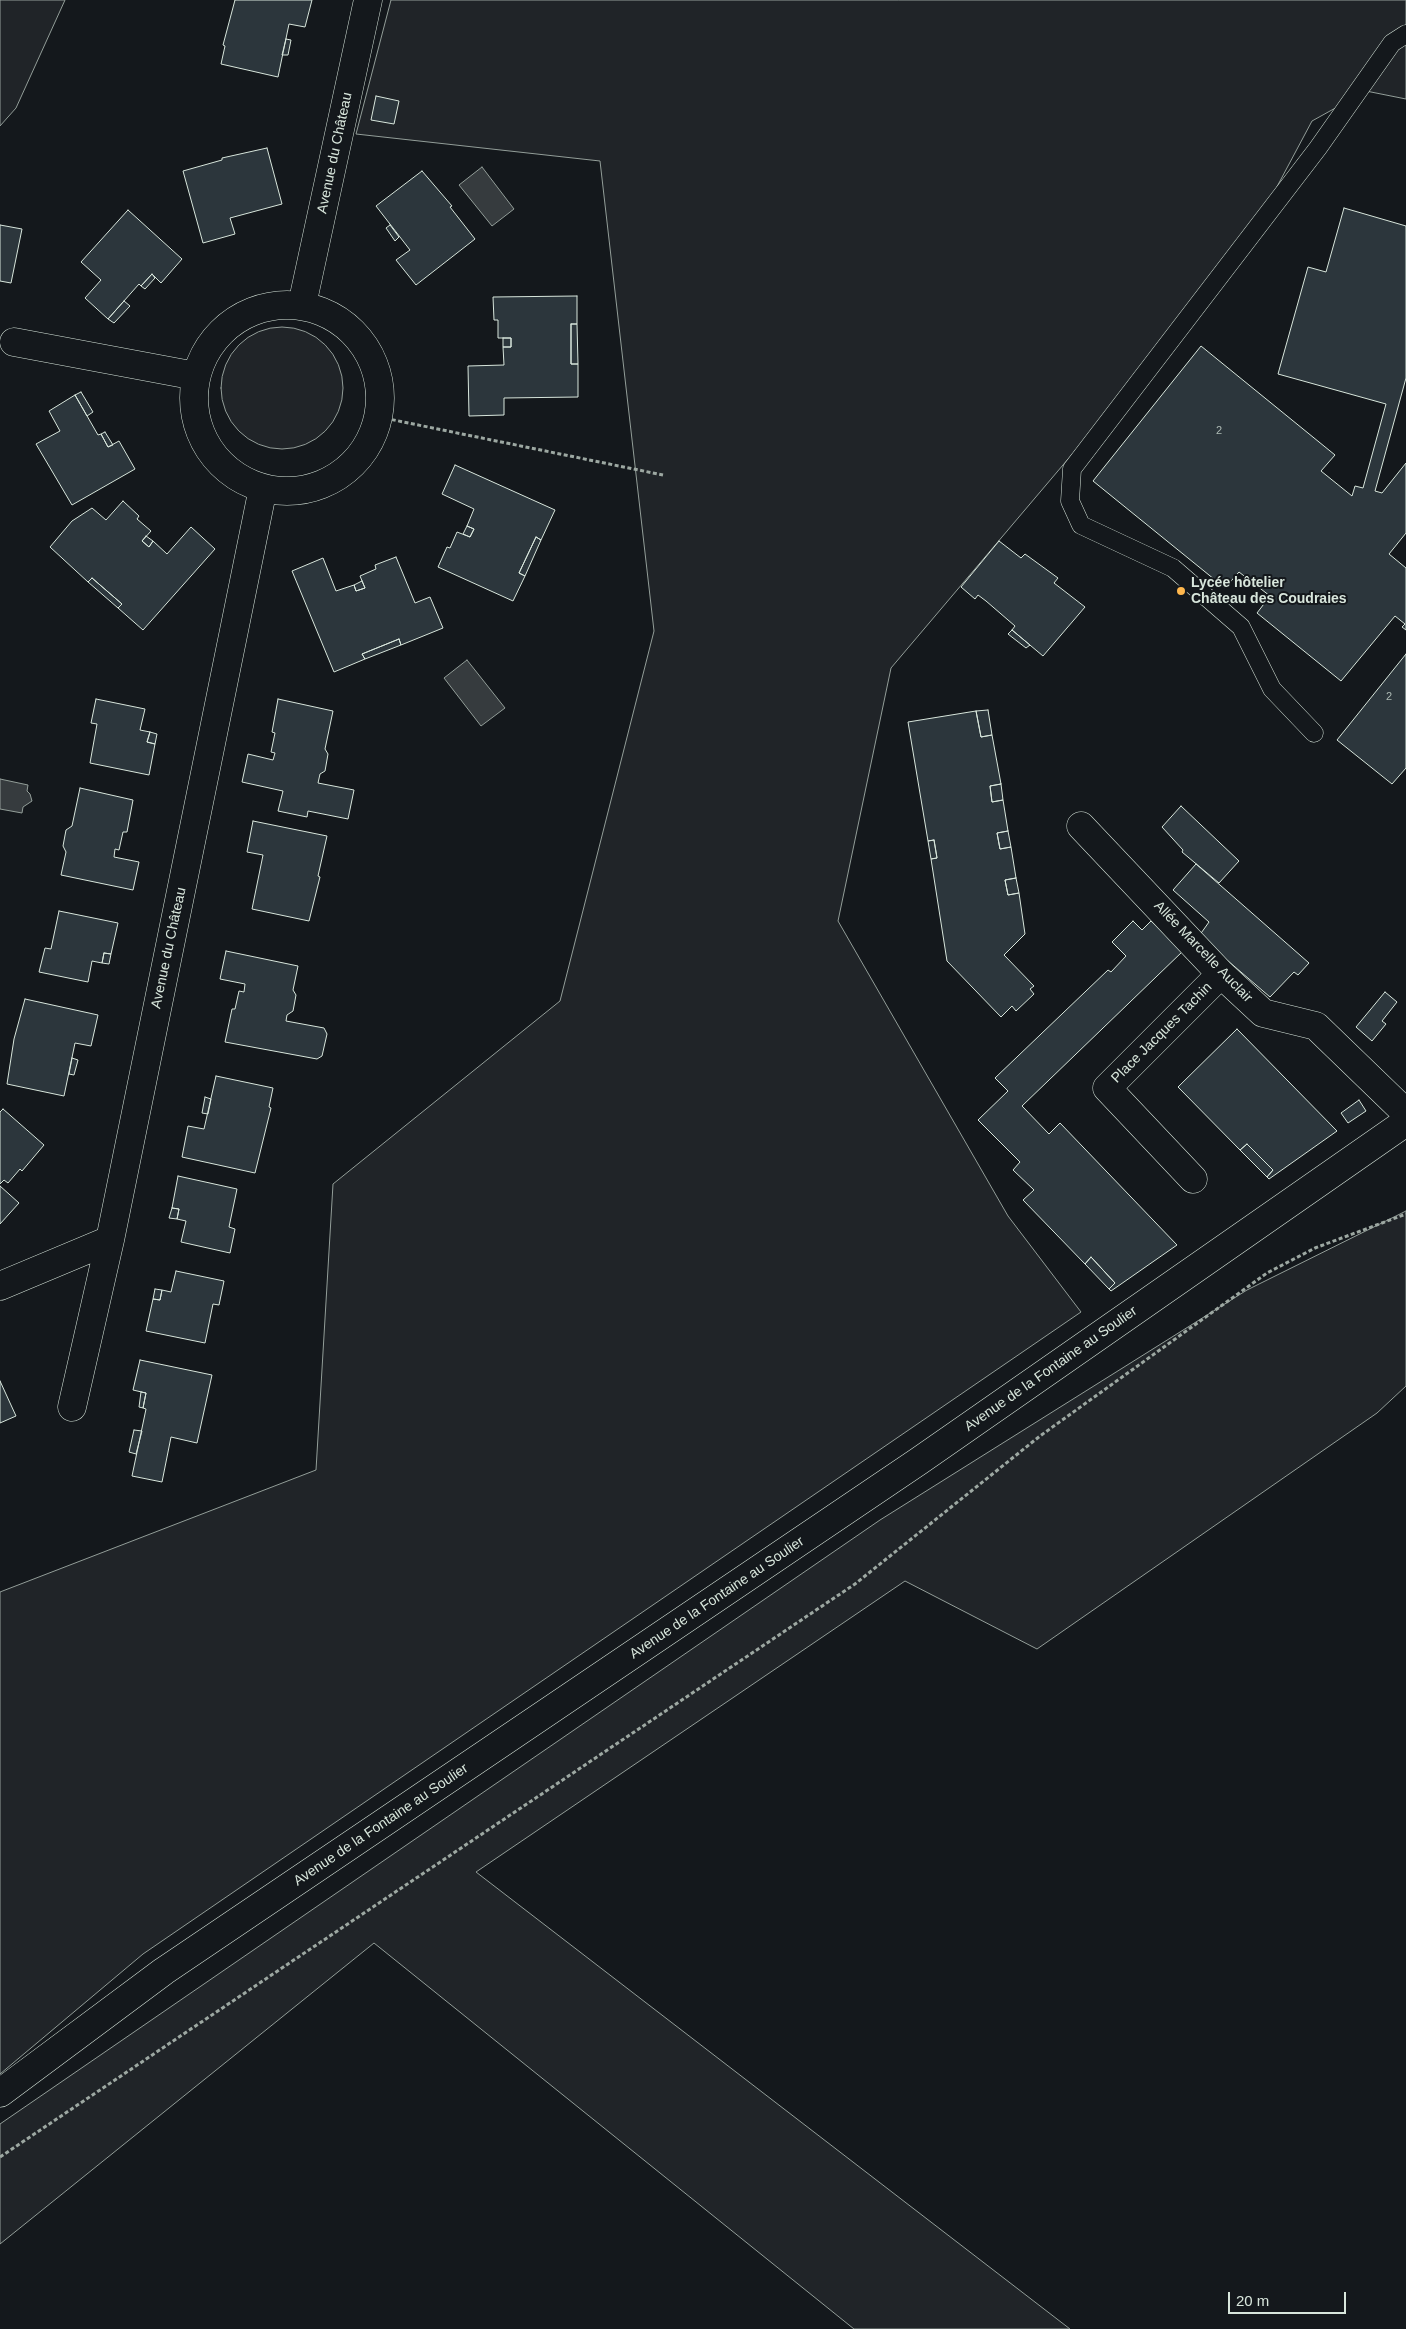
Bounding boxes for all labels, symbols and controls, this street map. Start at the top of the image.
street label: Avenue du Château [314,91,356,215]
house number: 2 [1216,424,1222,438]
place label: Lycée hôtelier Château des Coudraies [1191,575,1347,608]
marker: Lycée hôtelier Château des Coudraies [1175,585,1187,597]
house number: 2 [1386,690,1392,704]
street label: Avenue du Château [148,886,190,1010]
street label: Allée Marcelle Auclair [1150,898,1256,1006]
street label: Place Jacques Tachin [1108,979,1216,1087]
street label: Avenue de la Fontaine au Soulier [961,1303,1141,1435]
street label: Avenue de la Fontaine au Soulier [627,1533,807,1663]
street label: Avenue de la Fontaine au Soulier [291,1760,471,1890]
scale bar [1231,2282,1348,2314]
text: 20 m [1236,2292,1269,2309]

